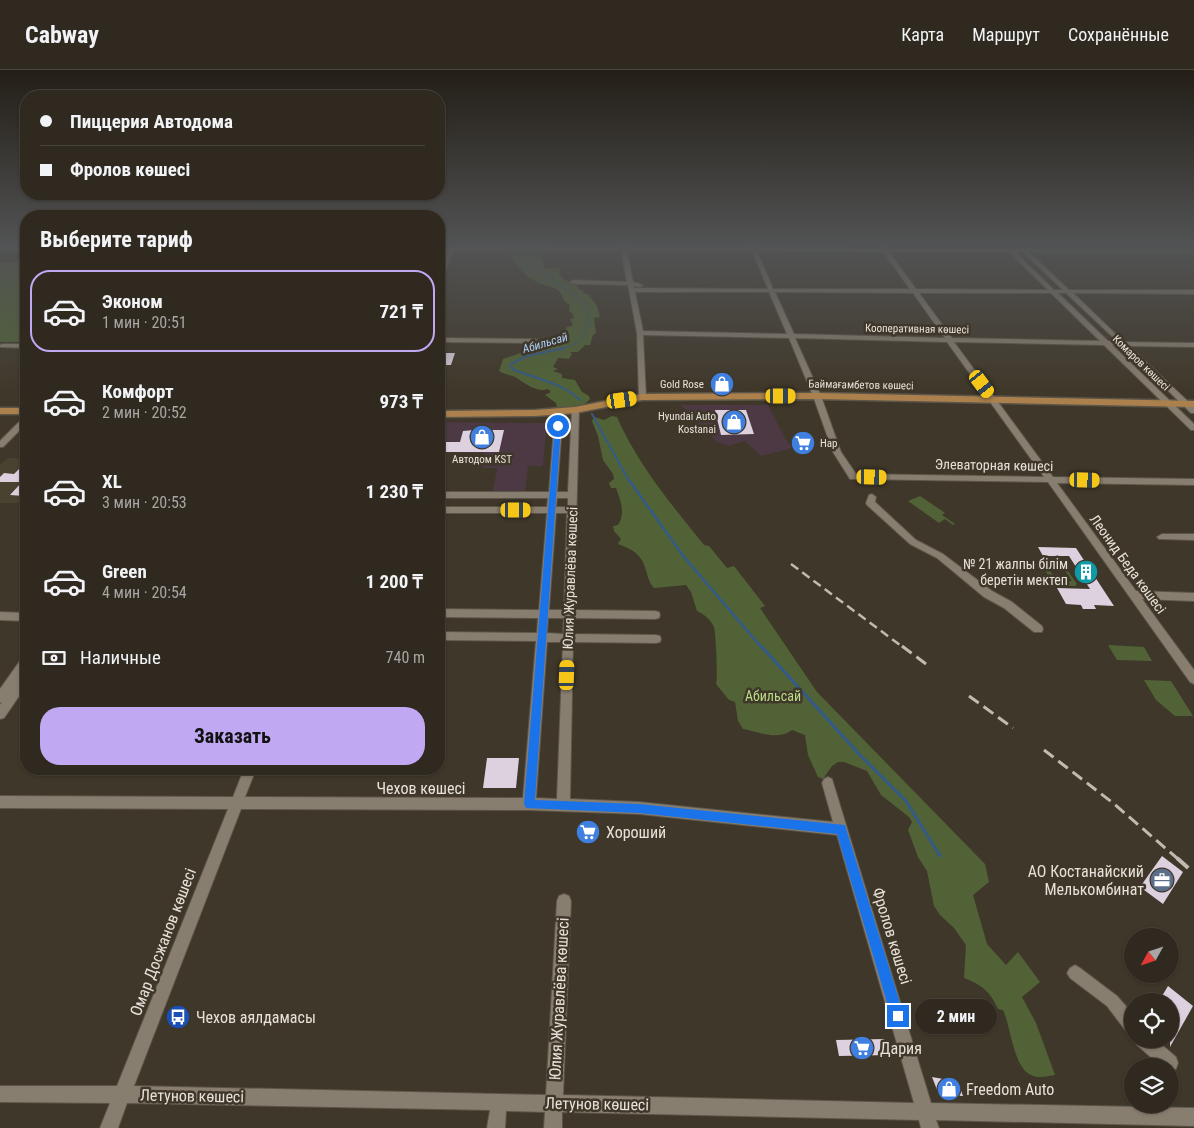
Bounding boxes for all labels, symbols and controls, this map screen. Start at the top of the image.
text: Cabway [25,21,99,49]
text: Карта [901,24,944,45]
text: Маршрут [972,24,1040,45]
text: Сохранённые [1068,24,1169,45]
text: Пиццерия Автодома [70,110,233,133]
text: Фролов көшесі [70,158,190,181]
text: Выберите тариф [40,227,193,252]
icon: car [42,289,87,334]
text: Эконом [102,290,163,313]
text: 721 ₸ [379,300,423,323]
text: 1 мин · 20:51 [102,313,187,332]
street label: Кооперативная көшесі [865,322,969,336]
water label: Абильсай [520,330,569,356]
street label: Комаров көшесі [1110,333,1172,393]
car [966,368,997,400]
shop icon: Gold Rose [709,371,735,397]
place label: Gold Rose [660,378,704,391]
street label: Баймағамбетов көшесі [808,378,914,392]
icon: car [42,379,87,424]
text: Комфорт [102,380,174,403]
car [766,389,796,404]
text: 973 ₸ [379,390,423,413]
car [606,390,637,410]
text: 2 мин · 20:52 [102,403,187,422]
shop icon: Hyundai Auto Kostanai [721,409,747,435]
place label: Hyundai Auto Kostanai [658,410,716,436]
route start [547,415,569,437]
shop icon: Автодом KST [469,424,495,450]
supermarket icon: Нар [790,430,816,456]
place label: Нар [820,437,838,450]
place label: Автодом KST [452,453,512,466]
street label: Элеваторная көшесі [935,456,1053,474]
icon: car [42,469,87,514]
car [856,469,887,485]
text: XL [102,470,122,493]
car [1069,472,1100,488]
text: 1 230 ₸ [365,480,423,503]
text: 3 мин · 20:53 [102,493,187,512]
car [501,503,531,518]
street label: Юлия Журавлёва көшесі [560,506,580,650]
street label: Леонид Беда көшесі [1087,511,1169,617]
place label: № 21 жалпы білім беретін мектеп [963,556,1068,588]
icon: car [42,559,87,604]
building icon: № 21 жалпы білім беретін мектеп [1073,559,1099,585]
text: Green [102,560,147,583]
text: 1 200 ₸ [365,570,423,593]
text: 4 мин · 20:54 [102,583,187,602]
icon: cash [40,644,68,672]
text: Наличные [80,646,161,669]
text: 740 m [386,648,425,667]
car [558,660,575,690]
park label: Абильсай [745,688,801,704]
button: Заказать [40,707,425,765]
street label: Чехов көшесі [376,779,466,798]
supermarket icon: Хороший [575,819,601,845]
place label: Хороший [606,823,666,842]
place label: АО Костанайский Мелькомбинат [1028,862,1144,899]
street label: Омар Досжанов көшесі [126,865,200,1019]
office icon: АО Костанайский Мелькомбинат [1149,867,1175,893]
street label: Фролов көшесі [868,885,916,987]
street label: Юлия Журавлёва көшесі [545,917,573,1081]
north arrow [1124,928,1179,982]
map controls [1124,928,1179,1113]
button: locate [1124,993,1179,1048]
callout: 2 мин [916,998,998,1034]
bus stop icon: Чехов аялдамасы [165,1004,191,1030]
route end [887,1005,909,1027]
text: 2 мин [937,1007,975,1026]
place label: Чехов аялдамасы [196,1008,316,1027]
supermarket icon: Дария [849,1035,875,1061]
place label: Дария [880,1039,922,1058]
button: layers [1124,1058,1179,1113]
shop icon: Freedom Auto [936,1076,962,1102]
place label: Freedom Auto [966,1080,1054,1099]
street label: Летунов көшесі [140,1086,244,1106]
street label: Летунов көшесі [545,1094,649,1114]

